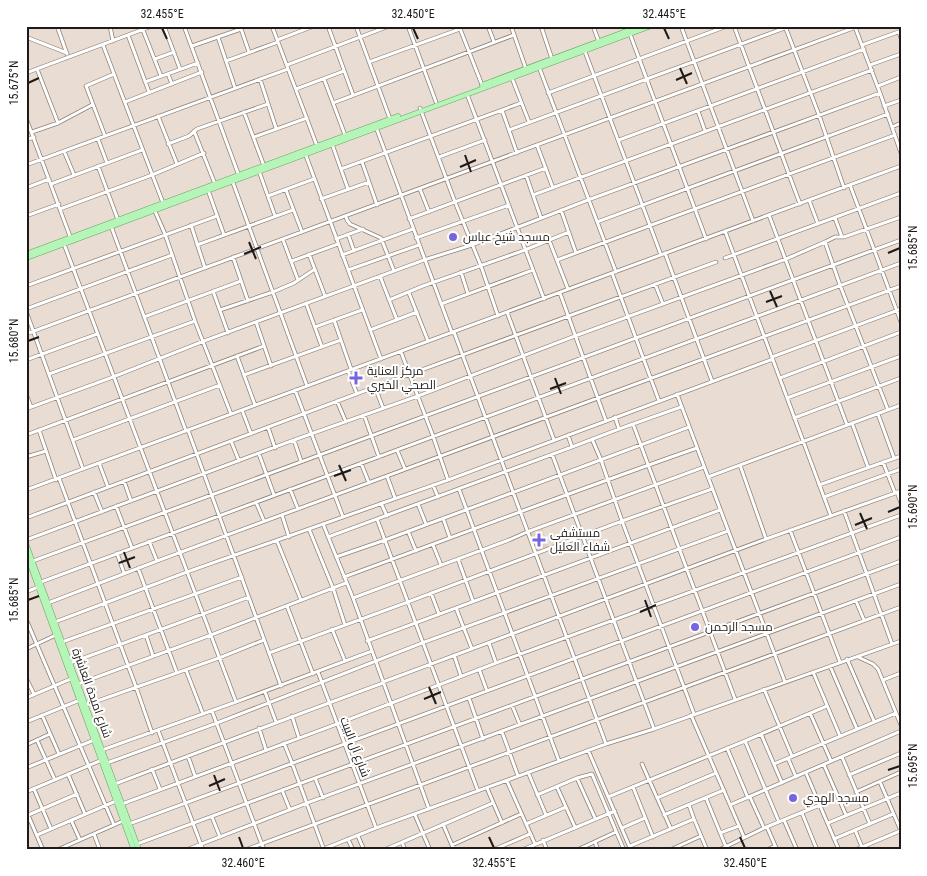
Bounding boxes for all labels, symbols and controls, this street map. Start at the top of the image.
text: 32.455°E [140,7,184,21]
text: 32.450°E [391,7,435,21]
text: 32.445°E [642,7,686,21]
text: 15.675°N [7,61,21,105]
text: 15.685°N [906,226,920,270]
place label: مسجد شيخ عباس [463,230,550,245]
marker: مسجد شيخ عباس [447,231,459,243]
text: 15.680°N [7,319,21,363]
place label: مركز العناية الصحي الخيري [367,364,436,395]
marker: مركز العناية الصحي الخيري [349,371,363,385]
text: 15.690°N [906,485,920,529]
place label: مستشفى شفاء العليل [550,526,610,554]
marker: مستشفى شفاء العليل [532,533,546,547]
text: 15.685°N [7,578,21,622]
place label: مسجد الرحمن [705,620,773,634]
marker: مسجد الرحمن [689,621,701,633]
street label: شارع امبدة العاشرة [68,646,115,740]
street label: شارع آل البيت [336,715,373,780]
text: 15.695°N [906,744,920,788]
place label: مسجد الهدي [803,791,869,808]
marker: مسجد الهدي [787,792,799,804]
text: 32.460°E [221,856,265,870]
text: 32.455°E [472,856,516,870]
text: 32.450°E [723,856,767,870]

